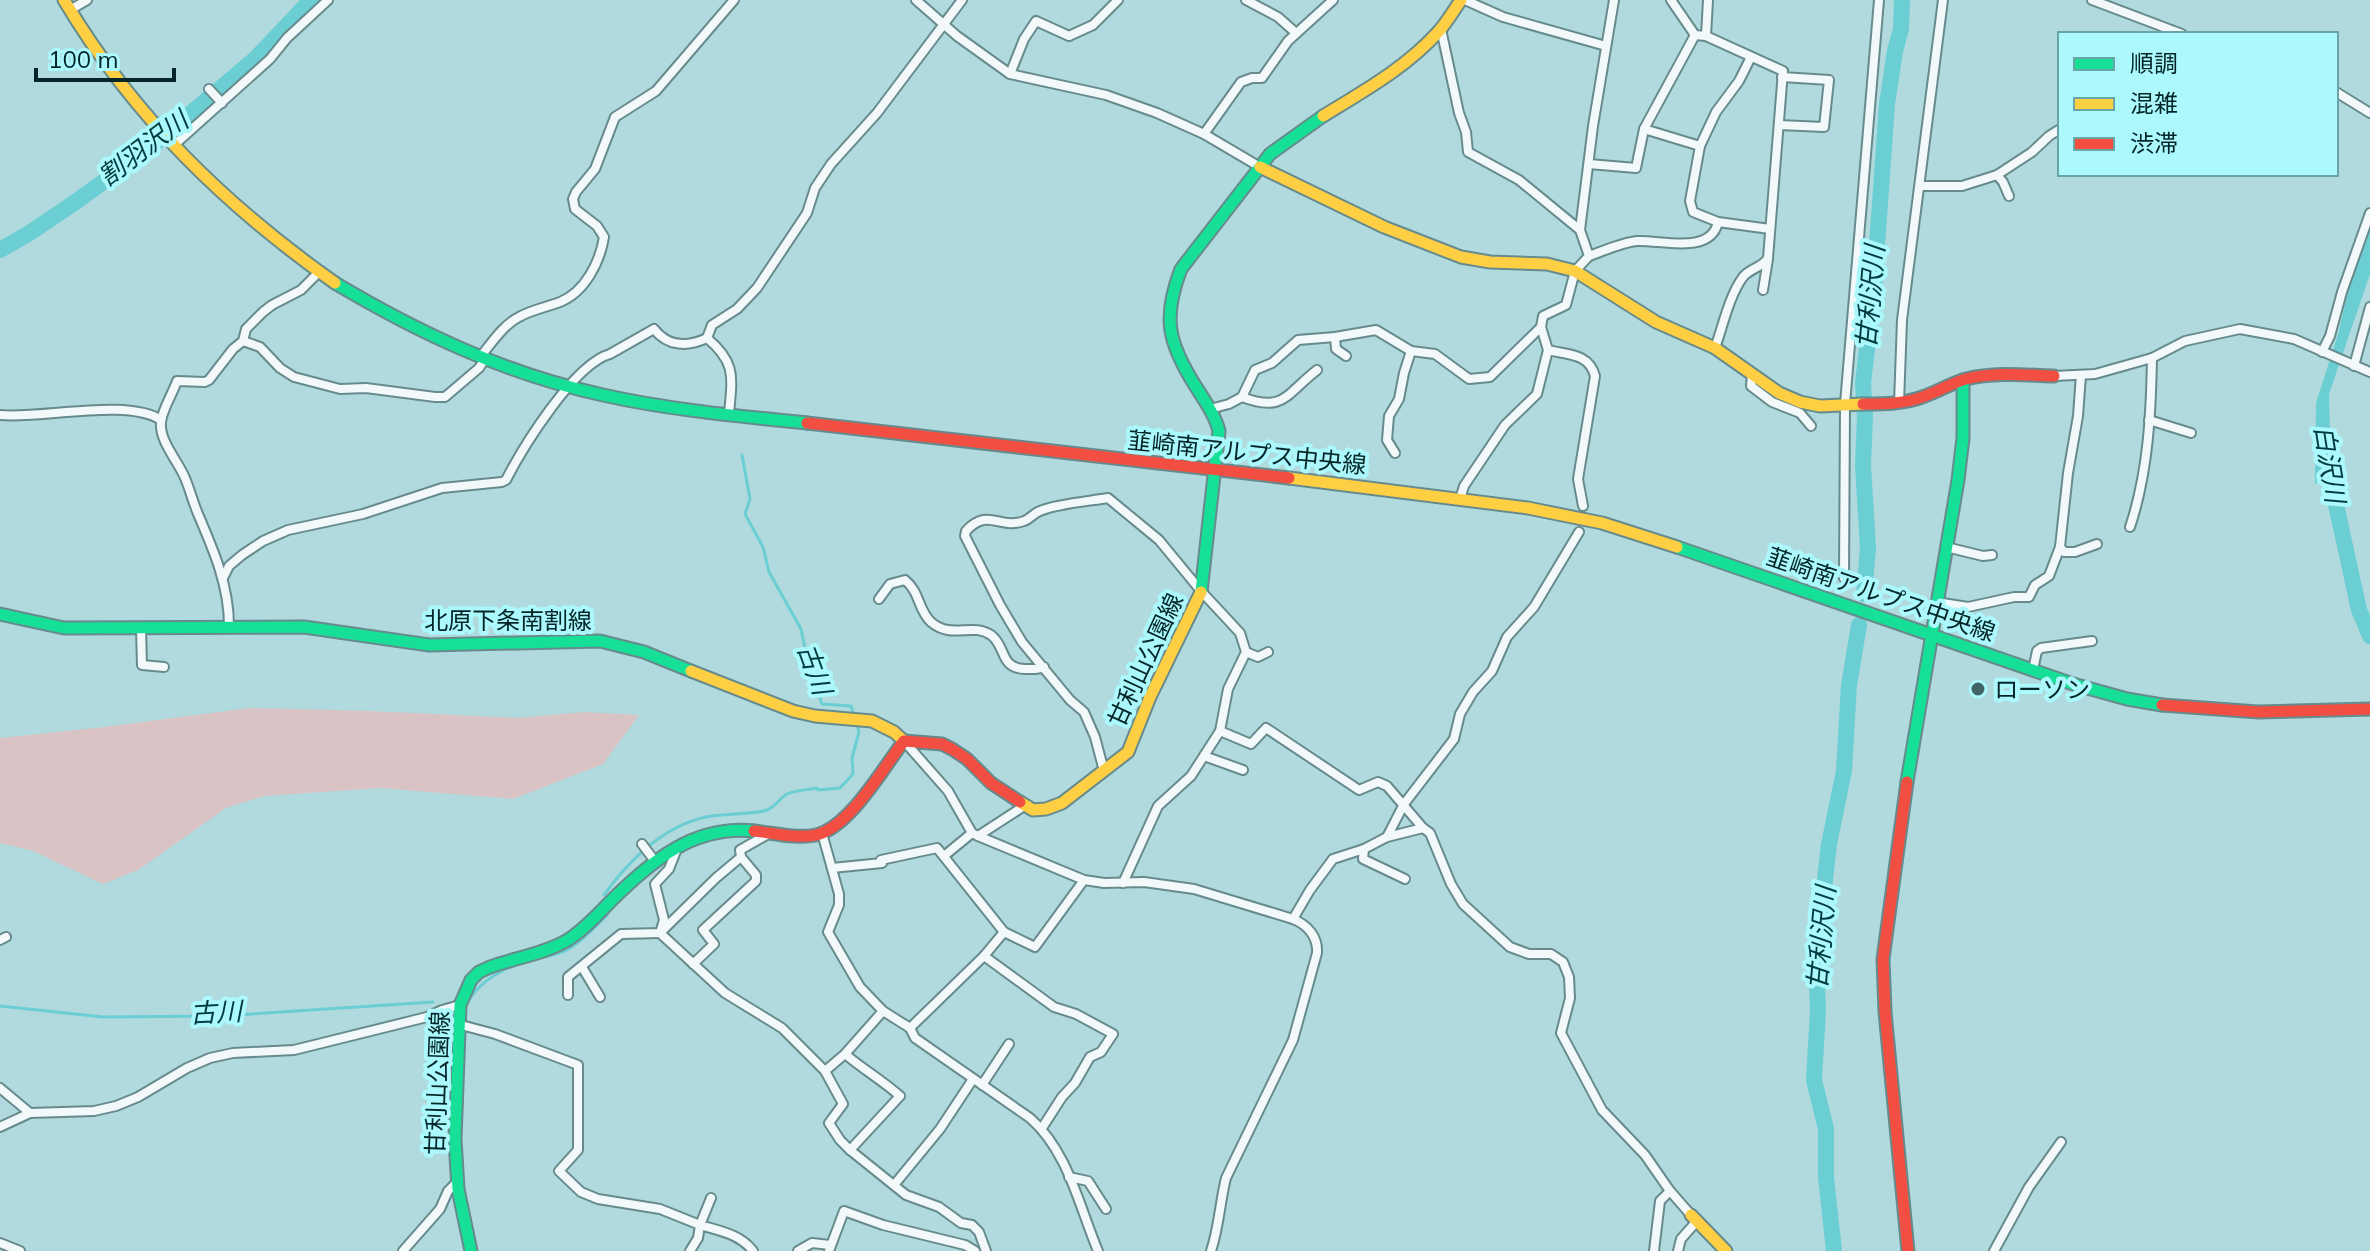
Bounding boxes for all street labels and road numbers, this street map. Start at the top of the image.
street label: 韮崎南アルプス中央線 [1126,425,1368,479]
street label: 韮崎南アルプス中央線 [1763,541,1999,647]
street label: 甘利山公園線 [1101,588,1189,732]
street label: 北原下条南割線 [424,605,592,635]
street label: 甘利山公園線 [419,1011,455,1155]

